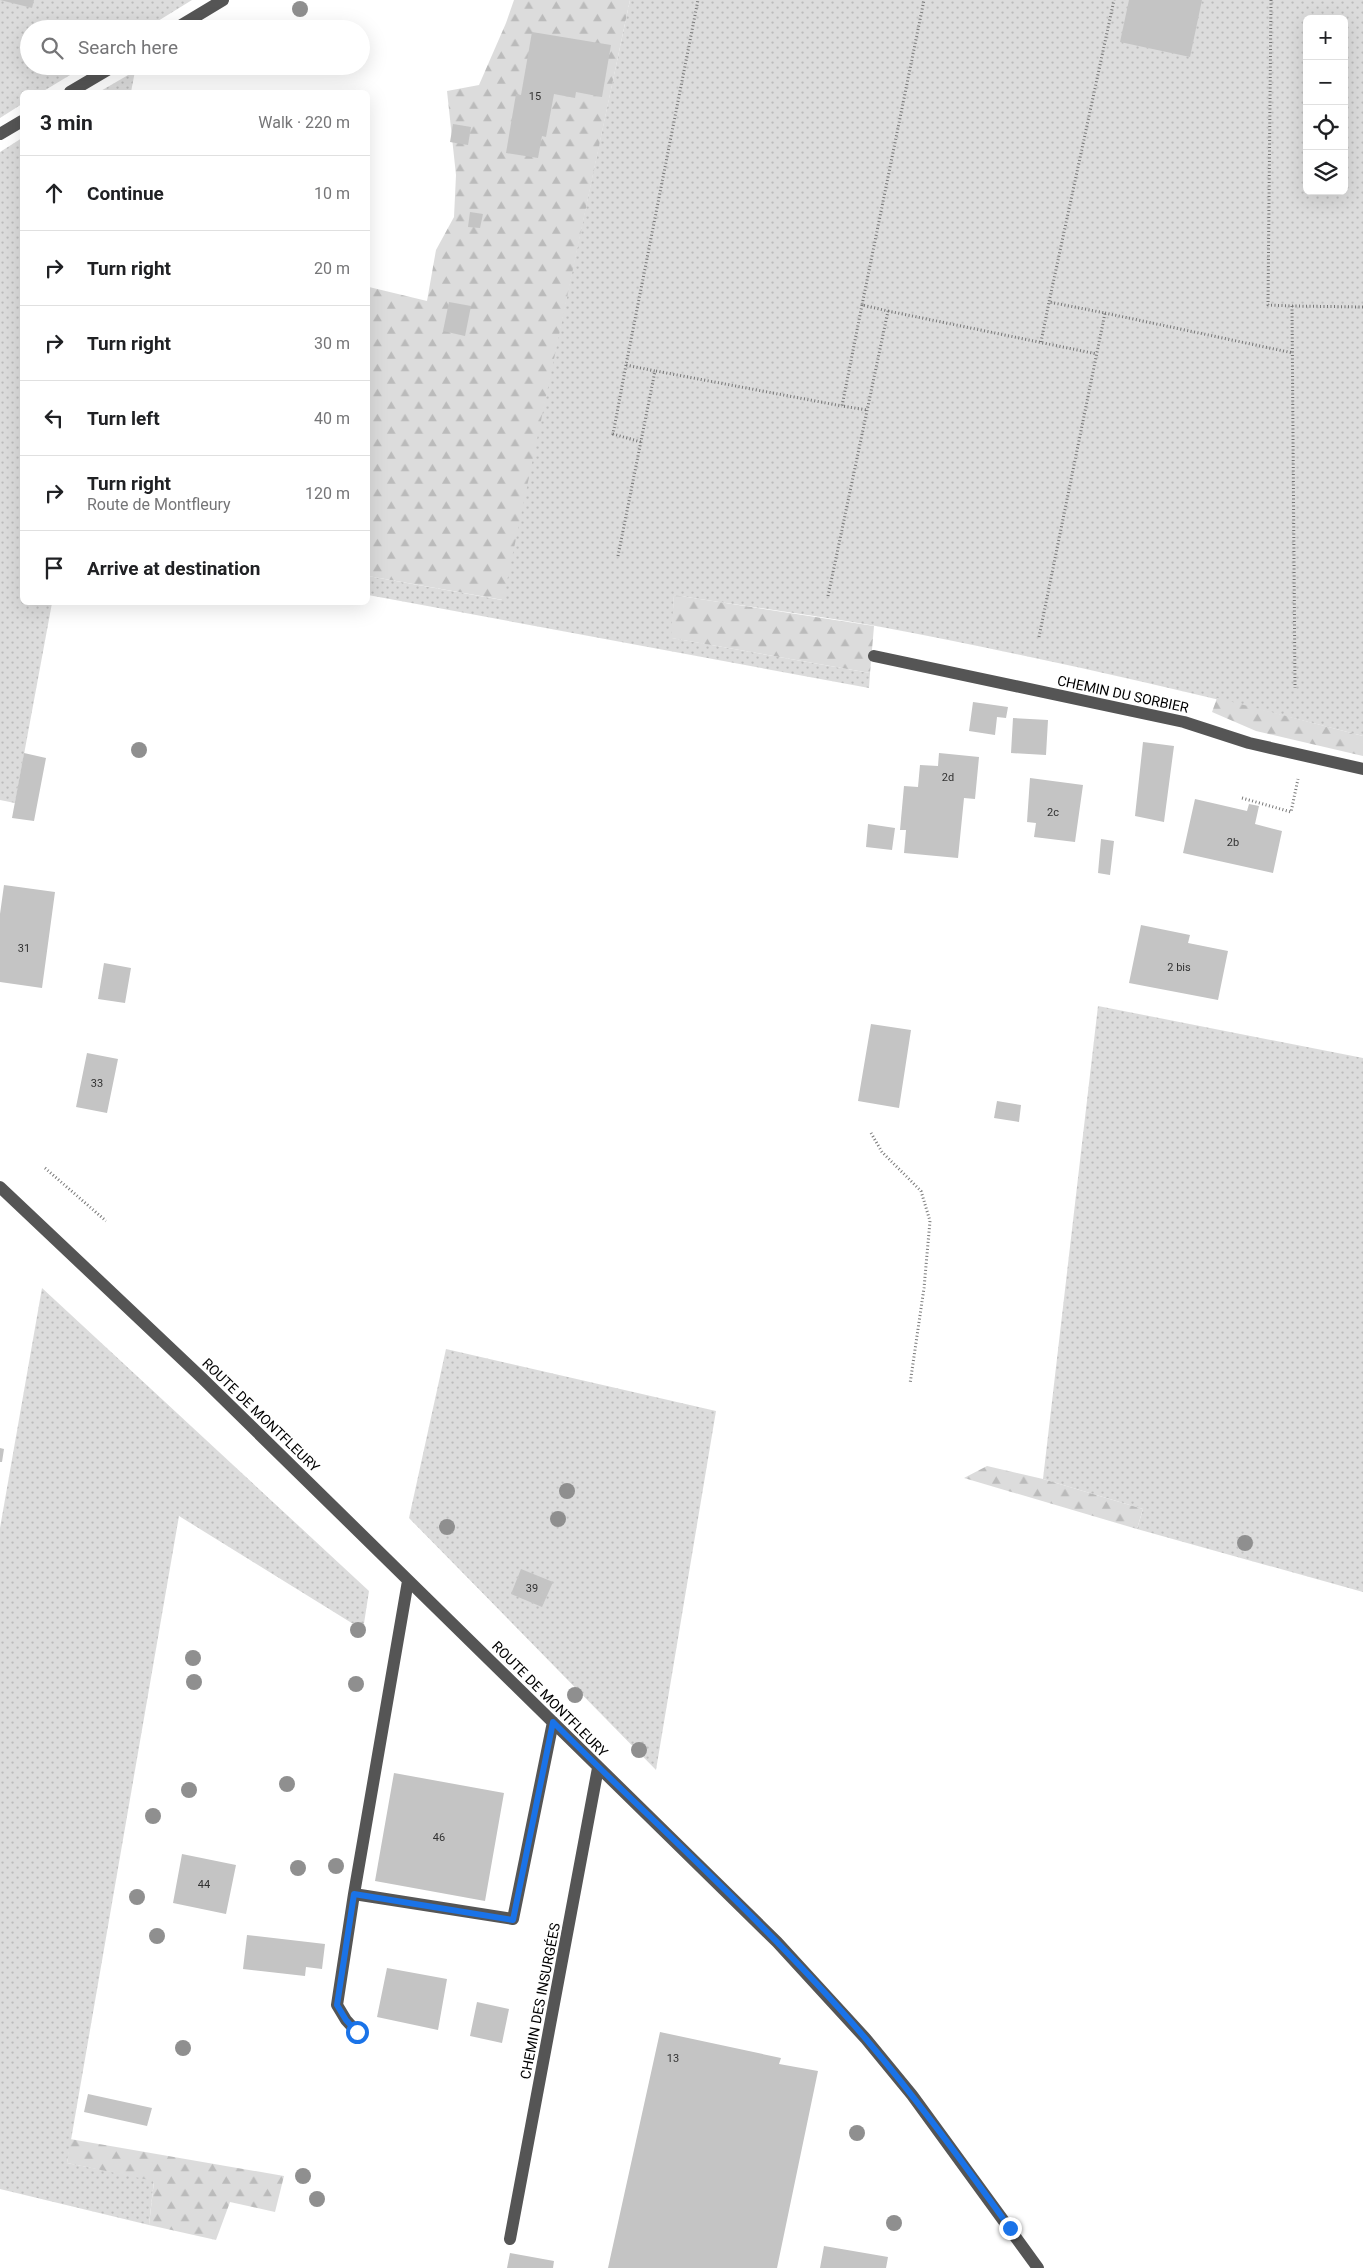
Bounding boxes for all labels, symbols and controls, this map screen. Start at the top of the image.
map controls [1303,15,1348,195]
button: + [1303,15,1348,60]
search box [20,20,370,75]
icon: search [38,34,66,62]
text: Search here [78,36,178,59]
button: − [1303,60,1348,105]
house number: 15 [529,90,541,103]
button: locate [1303,105,1348,150]
text: 3 min [40,111,93,135]
text: Walk · 220 m [258,113,350,132]
button: layers [1303,150,1348,195]
icon: ahead [40,179,68,207]
text: Continue [87,182,164,205]
text: 10 m [314,184,350,203]
icon: right [40,254,68,282]
text: Turn right [87,257,171,280]
text: 20 m [314,259,350,278]
icon: right [40,329,68,357]
text: Turn right [87,332,171,355]
text: 30 m [314,334,350,353]
icon: left [40,404,68,432]
text: Turn left [87,407,160,430]
text: 40 m [314,409,350,428]
text: Turn right [87,472,171,495]
icon: right [40,479,68,507]
text: 120 m [305,484,350,503]
text: Route de Montfleury [87,495,231,514]
icon: arrive [40,554,68,582]
text: Arrive at destination [87,557,260,580]
street label: CHEMIN DU SORBIER [1056,672,1191,716]
house number: 2d [942,771,954,784]
house number: 2c [1047,806,1059,819]
house number: 2b [1227,836,1239,849]
house number: 31 [18,942,30,955]
house number: 2 bis [1167,961,1191,974]
house number: 33 [91,1077,103,1090]
street label: ROUTE DE MONTFLEURY [199,1355,323,1476]
house number: 39 [526,1582,538,1595]
street label: ROUTE DE MONTFLEURY [489,1638,611,1760]
house number: 46 [433,1831,445,1844]
house number: 44 [198,1878,210,1891]
street label: CHEMIN DES INSURGÉES [516,1921,563,2081]
route start [346,2021,369,2044]
house number: 13 [667,2052,679,2065]
route end [999,2217,1022,2240]

